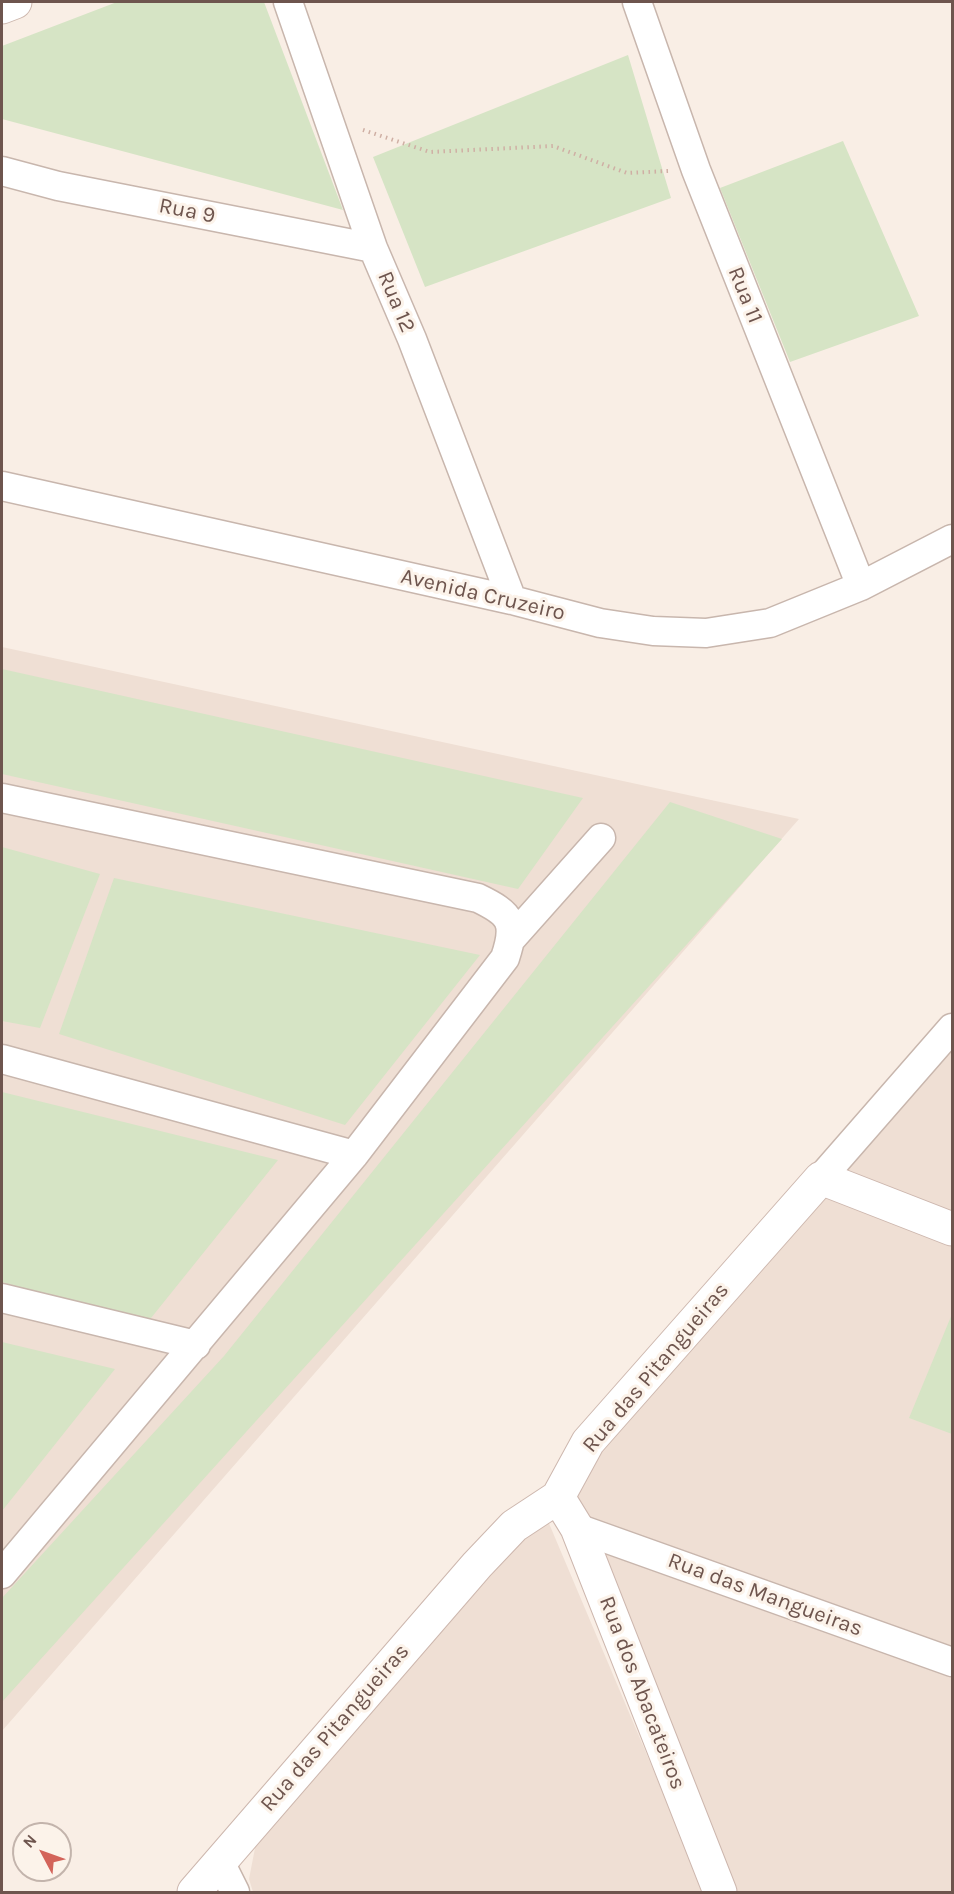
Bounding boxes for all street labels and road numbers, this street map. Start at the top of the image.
street label: Rua 9 [157,193,217,229]
street label: Rua 11 [722,263,768,327]
street label: Rua 12 [371,267,421,337]
street label: Avenida Cruzeiro [398,563,568,627]
street label: Rua das Pitangueiras [577,1278,735,1458]
street label: Rua das Mangueiras [664,1547,866,1643]
street label: Rua dos Abacateiros [593,1593,691,1793]
street label: Rua das Pitangueiras [255,1639,415,1817]

